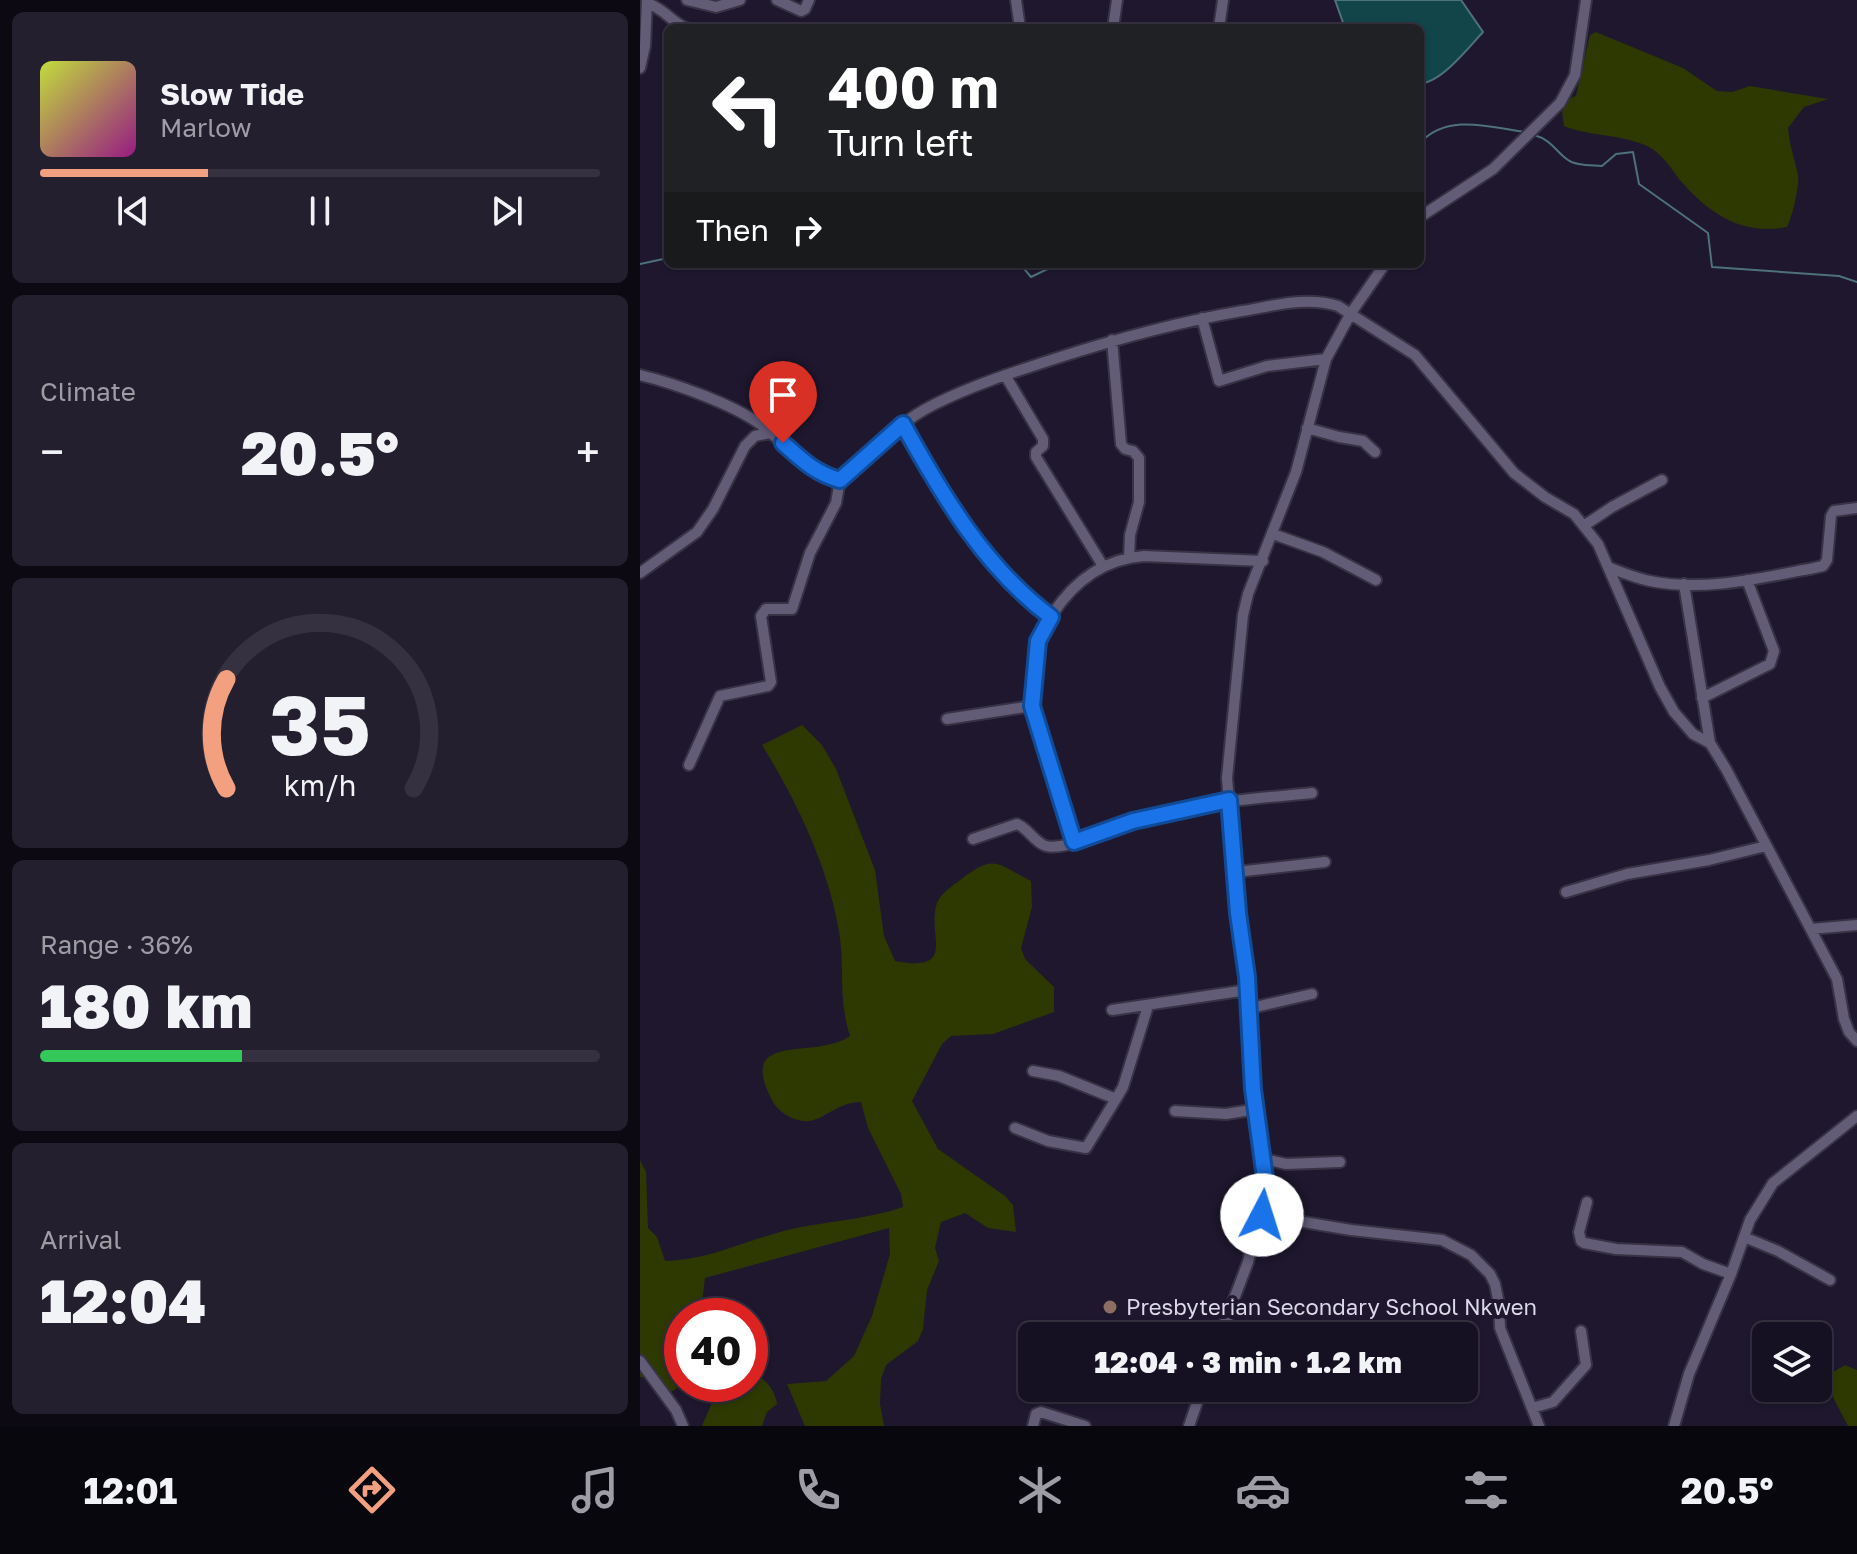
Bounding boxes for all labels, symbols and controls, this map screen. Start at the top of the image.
text: 400 m [828,53,999,120]
icon: left [696,56,800,160]
text: Slow Tide [160,76,304,112]
text: Marlow [160,112,252,143]
text: Turn left [828,121,974,164]
icon: previous [111,189,155,233]
icon: pause [298,189,342,233]
icon: next [485,189,529,233]
icon: right [785,208,829,252]
text: Then [696,212,769,248]
pin [749,361,817,443]
icon: arrive [761,373,805,417]
text: Climate [40,376,136,407]
text: 20.5° [241,416,399,488]
text: − [40,425,64,478]
text: + [576,425,600,478]
text: 35 [269,673,371,773]
text: km/h [284,768,356,802]
text: Range · 36% [40,929,193,960]
text: 180 km [40,969,252,1041]
position arrow [1220,1173,1304,1257]
text: Arrival [40,1224,121,1255]
text: 12:04 [40,1264,206,1336]
place label: Presbyterian Secondary School Nkwen [1126,1293,1537,1320]
speed limit sign: 40 [664,1298,768,1402]
marker: Presbyterian Secondary School Nkwen [1101,1298,1119,1316]
map controls [1752,1322,1832,1402]
button: layers [1752,1322,1832,1402]
text: 12:04 · 3 min · 1.2 km [1094,1344,1402,1380]
icon: directions [344,1462,400,1518]
icon: music [567,1462,623,1518]
icon: phone [790,1462,846,1518]
icon: climate [1012,1462,1068,1518]
icon: car [1235,1462,1291,1518]
icon: filters [1458,1462,1514,1518]
text: 12:01 [83,1469,177,1512]
text: 20.5° [1681,1469,1774,1512]

